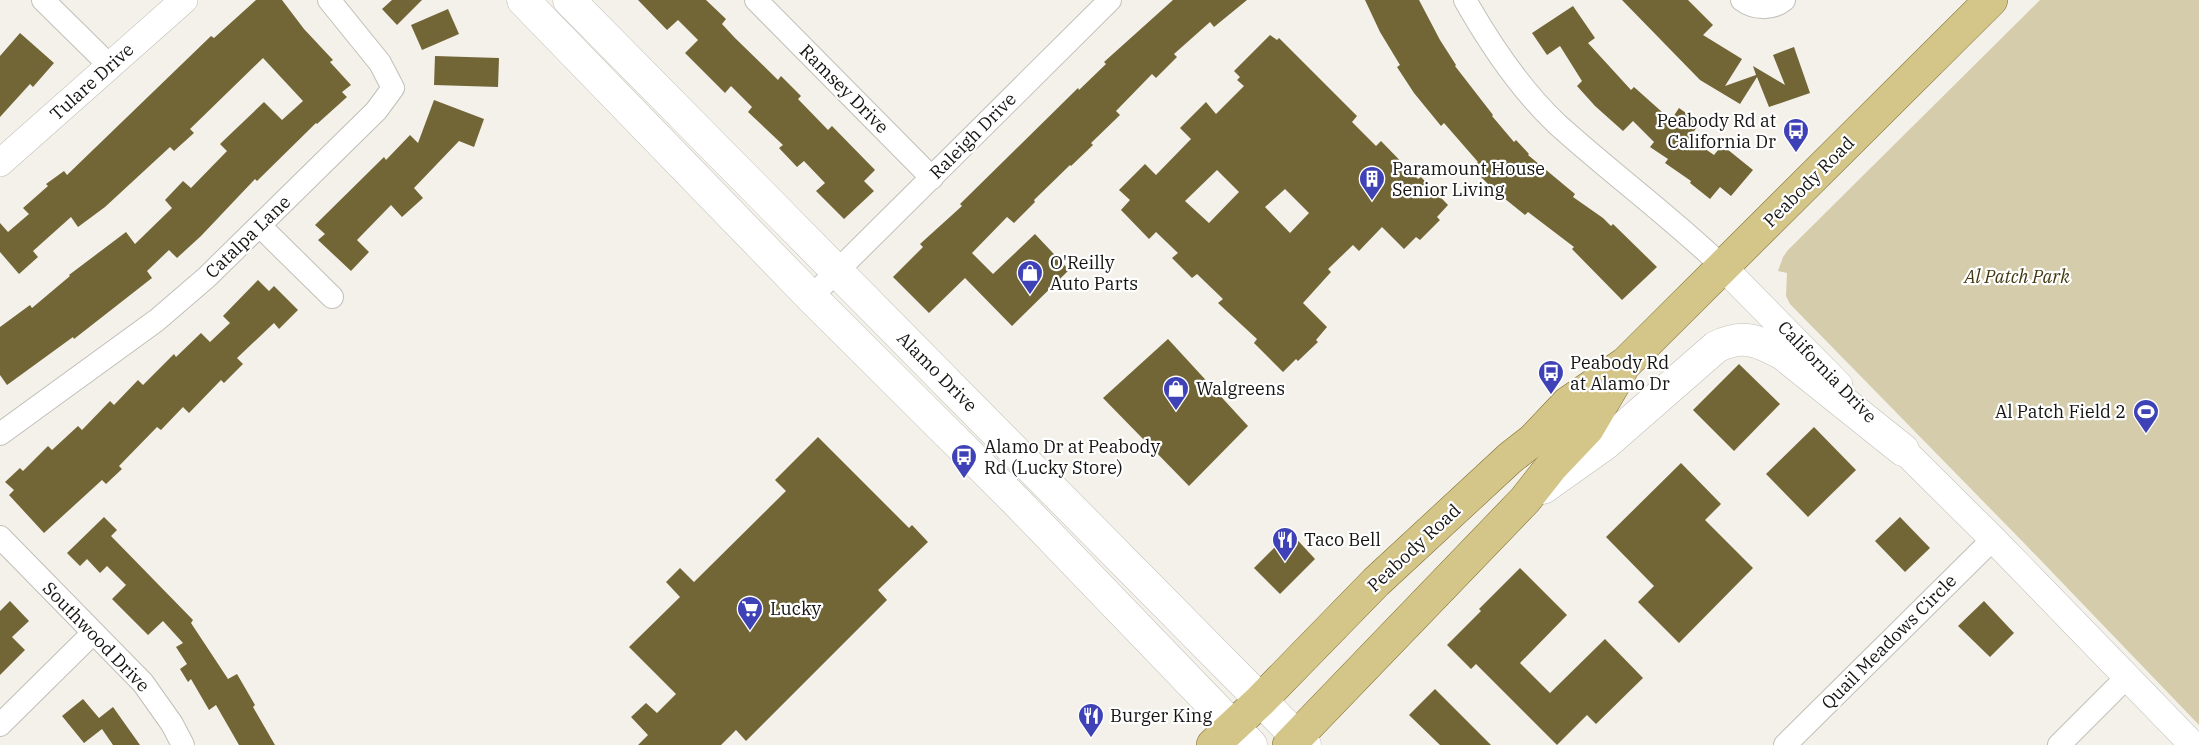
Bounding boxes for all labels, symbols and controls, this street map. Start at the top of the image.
street label: Tulare Drive [45,38,138,125]
street label: Ramsey Drive [795,39,894,138]
street label: Raleigh Drive [924,87,1021,184]
place label: Peabody Rd at California Dr [1657,109,1776,153]
bus stop icon: Peabody Rd at California Dr [1781,116,1811,154]
street label: Peabody Road [1758,131,1859,232]
place label: Paramount House Senior Living [1392,157,1545,201]
building icon: Paramount House Senior Living [1357,164,1387,202]
street label: Catalpa Lane [200,190,295,283]
place label: O'Reilly Auto Parts [1050,251,1138,295]
shop icon: O'Reilly Auto Parts [1015,258,1045,296]
park label: Al Patch Park [1963,265,2070,288]
street label: California Drive [1773,316,1882,428]
street label: Alamo Drive [892,327,982,417]
place label: Peabody Rd at Alamo Dr [1570,351,1670,395]
bus stop icon: Peabody Rd at Alamo Dr [1536,358,1566,396]
shop icon: Walgreens [1161,374,1191,412]
place label: Walgreens [1196,377,1285,400]
sports icon: Al Patch Field 2 [2131,397,2161,435]
place label: Al Patch Field 2 [1995,400,2126,423]
place label: Alamo Dr at Peabody Rd (Lucky Store) [984,435,1160,479]
bus stop icon: Alamo Dr at Peabody Rd (Lucky Store) [949,442,979,480]
street label: Peabody Road [1362,499,1465,597]
restaurant icon: Taco Bell [1270,525,1300,563]
place label: Taco Bell [1304,528,1381,551]
street label: Quail Meadows Circle [1816,569,1961,714]
street label: Southwood Drive [38,577,155,697]
supermarket icon: Lucky [735,594,765,632]
place label: Lucky [770,597,821,620]
restaurant icon: Burger King [1076,701,1106,739]
place label: Burger King [1110,704,1212,727]

